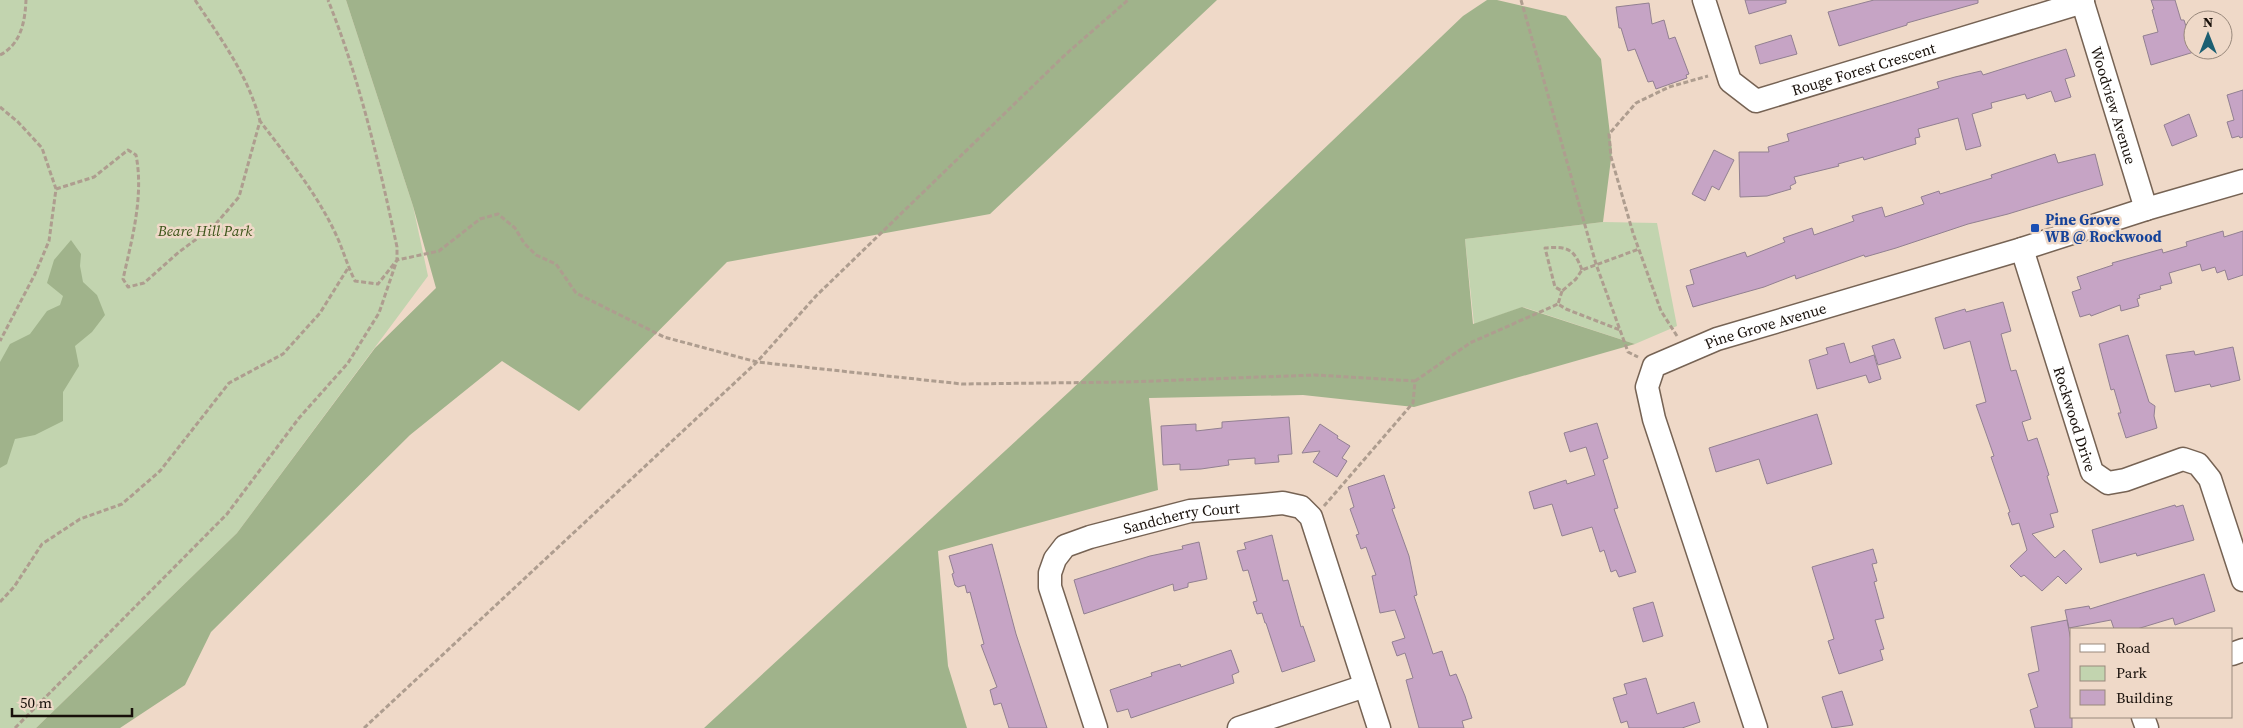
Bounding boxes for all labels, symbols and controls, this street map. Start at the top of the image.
north arrow [2183,10,2233,60]
text: N [2203,12,2213,32]
street label: Rouge Forest Crescent [1789,37,1938,100]
street label: Woodview Avenue [2086,44,2142,167]
place label: Pine Grove WB @ Rockwood [2045,209,2162,247]
park label: Beare Hill Park [157,220,253,241]
marker: Pine Grove WB @ Rockwood [2029,222,2041,234]
street label: Pine Grove Avenue [1701,297,1829,354]
street label: Rockwood Drive [2049,364,2102,474]
street label: Sandcherry Court [1121,496,1241,538]
legend [2070,628,2233,718]
text: Road [2116,637,2150,658]
text: Park [2116,662,2148,683]
scale bar [12,686,132,718]
text: Building [2116,687,2173,708]
text: 50 m [20,692,52,713]

